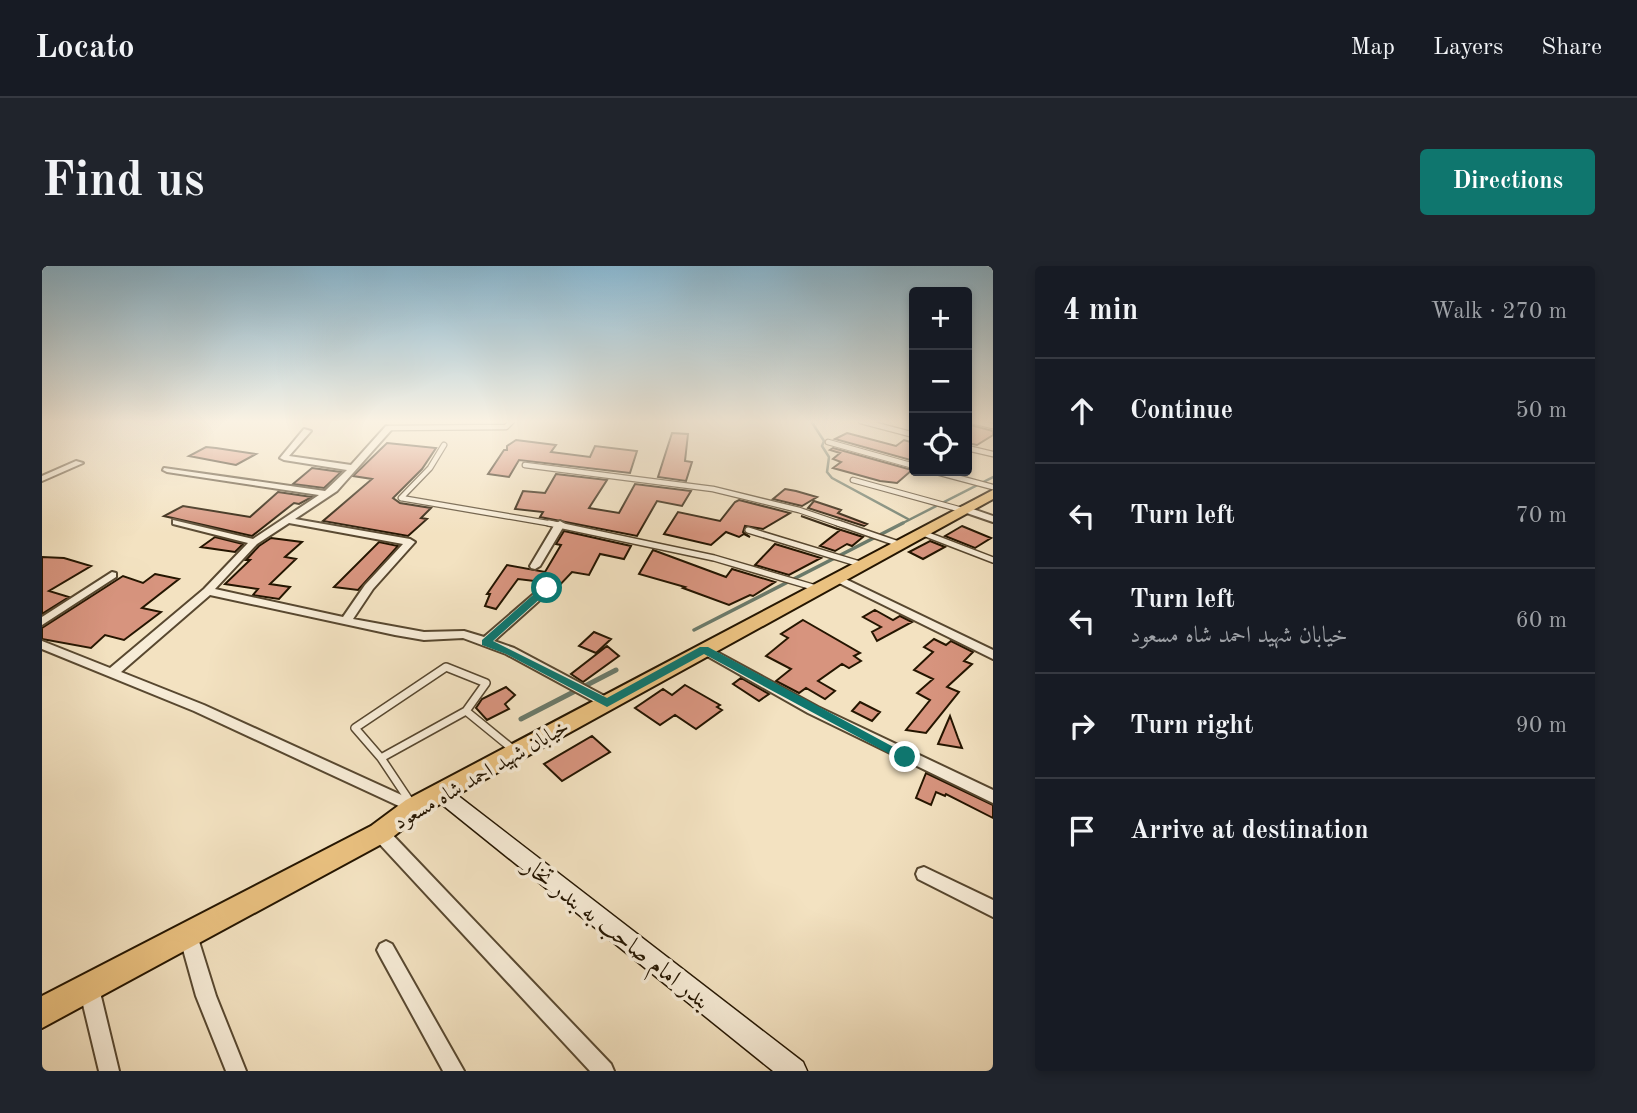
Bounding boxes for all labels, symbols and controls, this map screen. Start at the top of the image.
text: Locato [35,32,135,65]
text: Map [1351,36,1395,60]
text: Layers [1433,36,1503,60]
text: Share [1541,36,1602,60]
button: Directions [1420,149,1595,215]
text: Find us [42,158,205,207]
map controls [909,287,972,476]
button: + [909,287,972,350]
text: 4 min [1063,296,1138,326]
text: Walk · 270 m [1431,300,1567,323]
button: − [909,350,972,413]
icon: ahead [1063,392,1101,430]
text: Continue [1130,398,1233,424]
text: 50 m [1516,399,1567,422]
button: locate [909,413,972,476]
icon: left [1063,497,1101,535]
text: Turn left [1130,503,1235,529]
text: 70 m [1516,504,1567,527]
route start [531,572,562,603]
text: Turn left [1130,587,1235,613]
icon: left [1063,602,1101,640]
text: 60 m [1516,609,1567,632]
text: خیابان شهید احمد شاه مسعود [1130,624,1348,647]
icon: right [1063,707,1101,745]
text: Turn right [1130,713,1253,739]
text: 90 m [1516,714,1567,737]
street label: خیابان شهید احمد شاه مسعود [390,717,574,836]
route end [889,741,920,772]
icon: arrive [1063,812,1101,850]
text: Arrive at destination [1130,818,1369,844]
street label: بندر امام صاحب به بندر تخار [512,852,714,1020]

